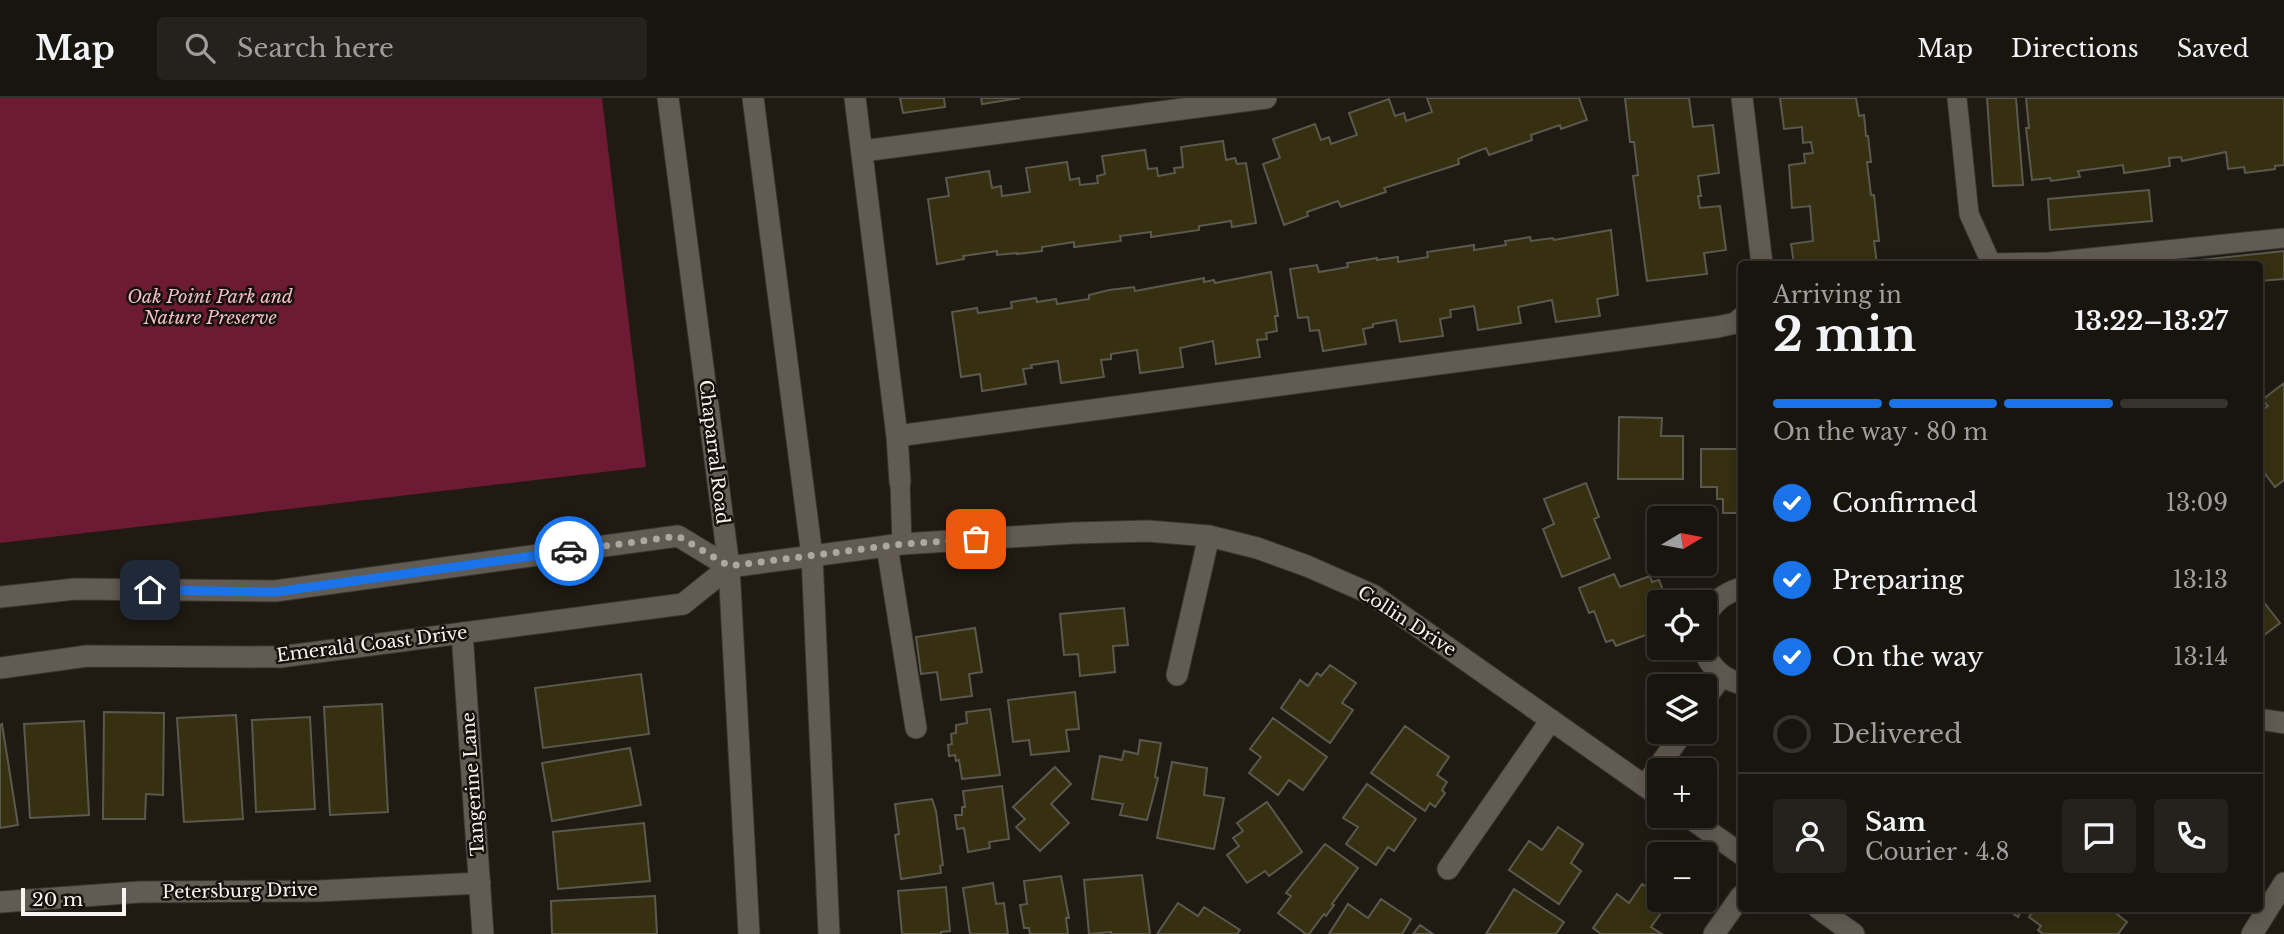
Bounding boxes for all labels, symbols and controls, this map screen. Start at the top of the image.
search box [157,17,647,80]
text: Map [35,28,115,69]
icon: search [181,29,219,67]
text: Search here [237,32,394,64]
text: Map [1917,34,1973,63]
text: Directions [2011,34,2139,63]
text: Saved [2177,34,2249,63]
text: Arriving in [1773,281,1902,309]
park label: Oak Point Park and Nature Preserve [127,286,293,329]
text: 13:22–13:27 [2074,305,2228,337]
text: 2 min [1773,306,1916,363]
street label: Chaparral Road [694,379,734,525]
text: On the way · 80 m [1773,418,1988,446]
icon: check [1773,484,1811,522]
text: Confirmed [1832,487,1977,519]
text: 13:09 [2166,489,2228,517]
north arrow [1647,506,1717,576]
map controls [1647,506,1717,912]
pin [946,509,1006,569]
courier [534,516,604,586]
icon: bag [957,520,995,558]
icon: car [550,532,588,570]
pin [120,560,180,620]
icon: check [1773,561,1811,599]
text: Preparing [1832,564,1964,596]
text: 13:13 [2173,566,2228,594]
icon: home [131,571,169,609]
street label: Collin Drive [1354,581,1460,661]
button: locate [1647,590,1717,660]
street label: Emerald Coast Drive [275,621,469,667]
icon: check [1773,638,1811,676]
text: On the way [1832,641,1984,673]
text: 13:14 [2173,643,2228,671]
button: layers [1647,674,1717,744]
street label: Tangerine Lane [457,711,489,857]
text: Delivered [1832,718,1962,750]
button: + [1647,758,1717,828]
button: person [1773,799,1847,873]
button: chat [2062,799,2136,873]
button: phone [2154,799,2228,873]
text: Sam [1865,806,1926,838]
text: Courier · 4.8 [1865,838,2010,866]
button: − [1647,842,1717,912]
street label: Petersburg Drive [162,879,318,903]
scale bar [21,885,126,917]
text: 20 m [32,888,83,911]

